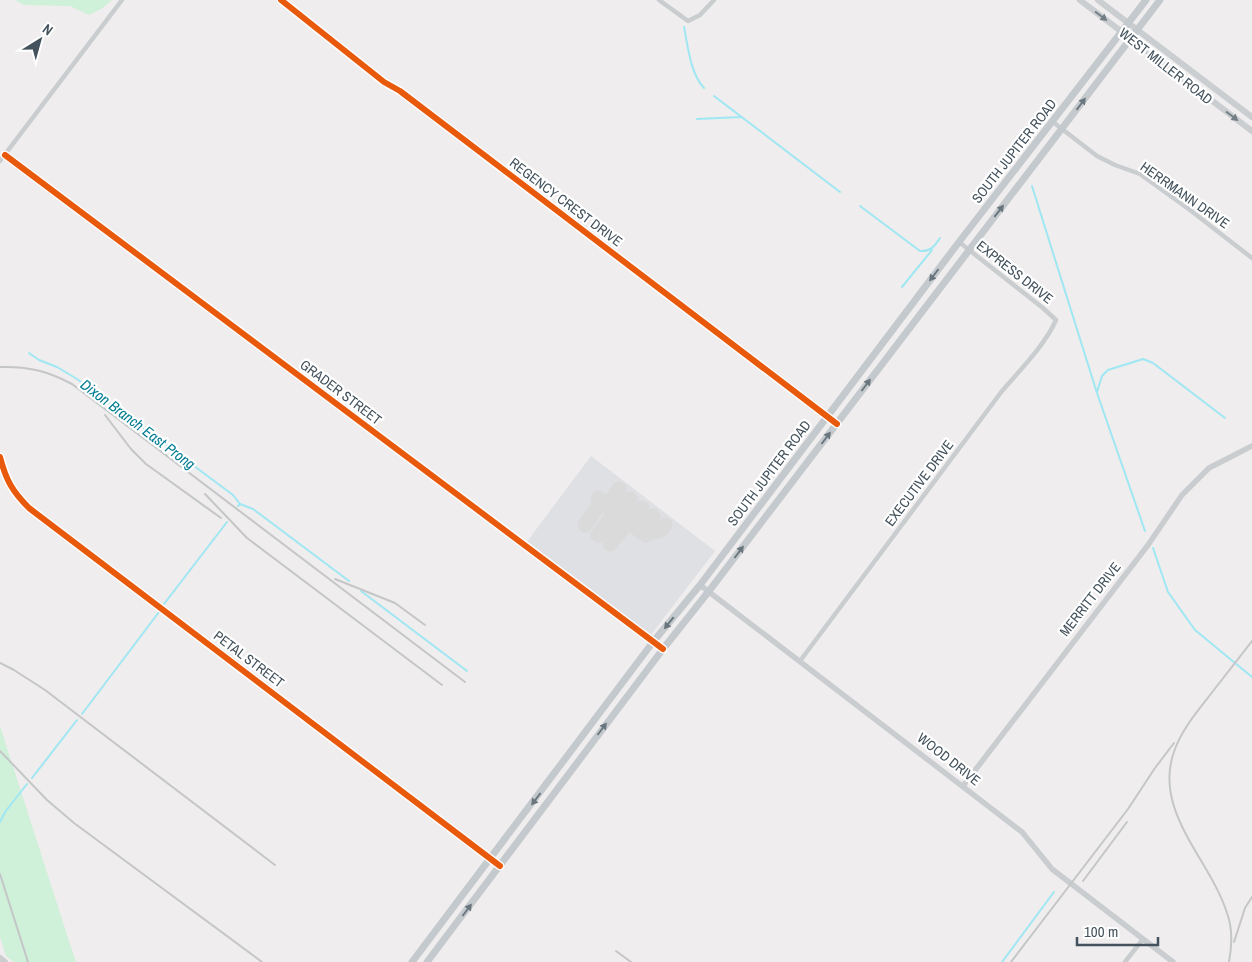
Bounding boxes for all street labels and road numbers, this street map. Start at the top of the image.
street label: WEST MILLER ROAD [1116,24,1216,108]
street label: SOUTH JUPITER ROAD [968,95,1060,207]
street label: REGENCY CREST DRIVE [506,154,626,250]
street label: HERRMANN DRIVE [1137,158,1233,232]
street label: EXPRESS DRIVE [973,236,1057,308]
street label: GRADER STREET [297,355,385,429]
street label: SOUTH JUPITER ROAD [723,417,815,529]
street label: EXECUTIVE DRIVE [881,436,957,530]
street label: MERRITT DRIVE [1055,558,1125,640]
street label: PETAL STREET [210,627,288,691]
street label: WOOD DRIVE [914,729,984,789]

